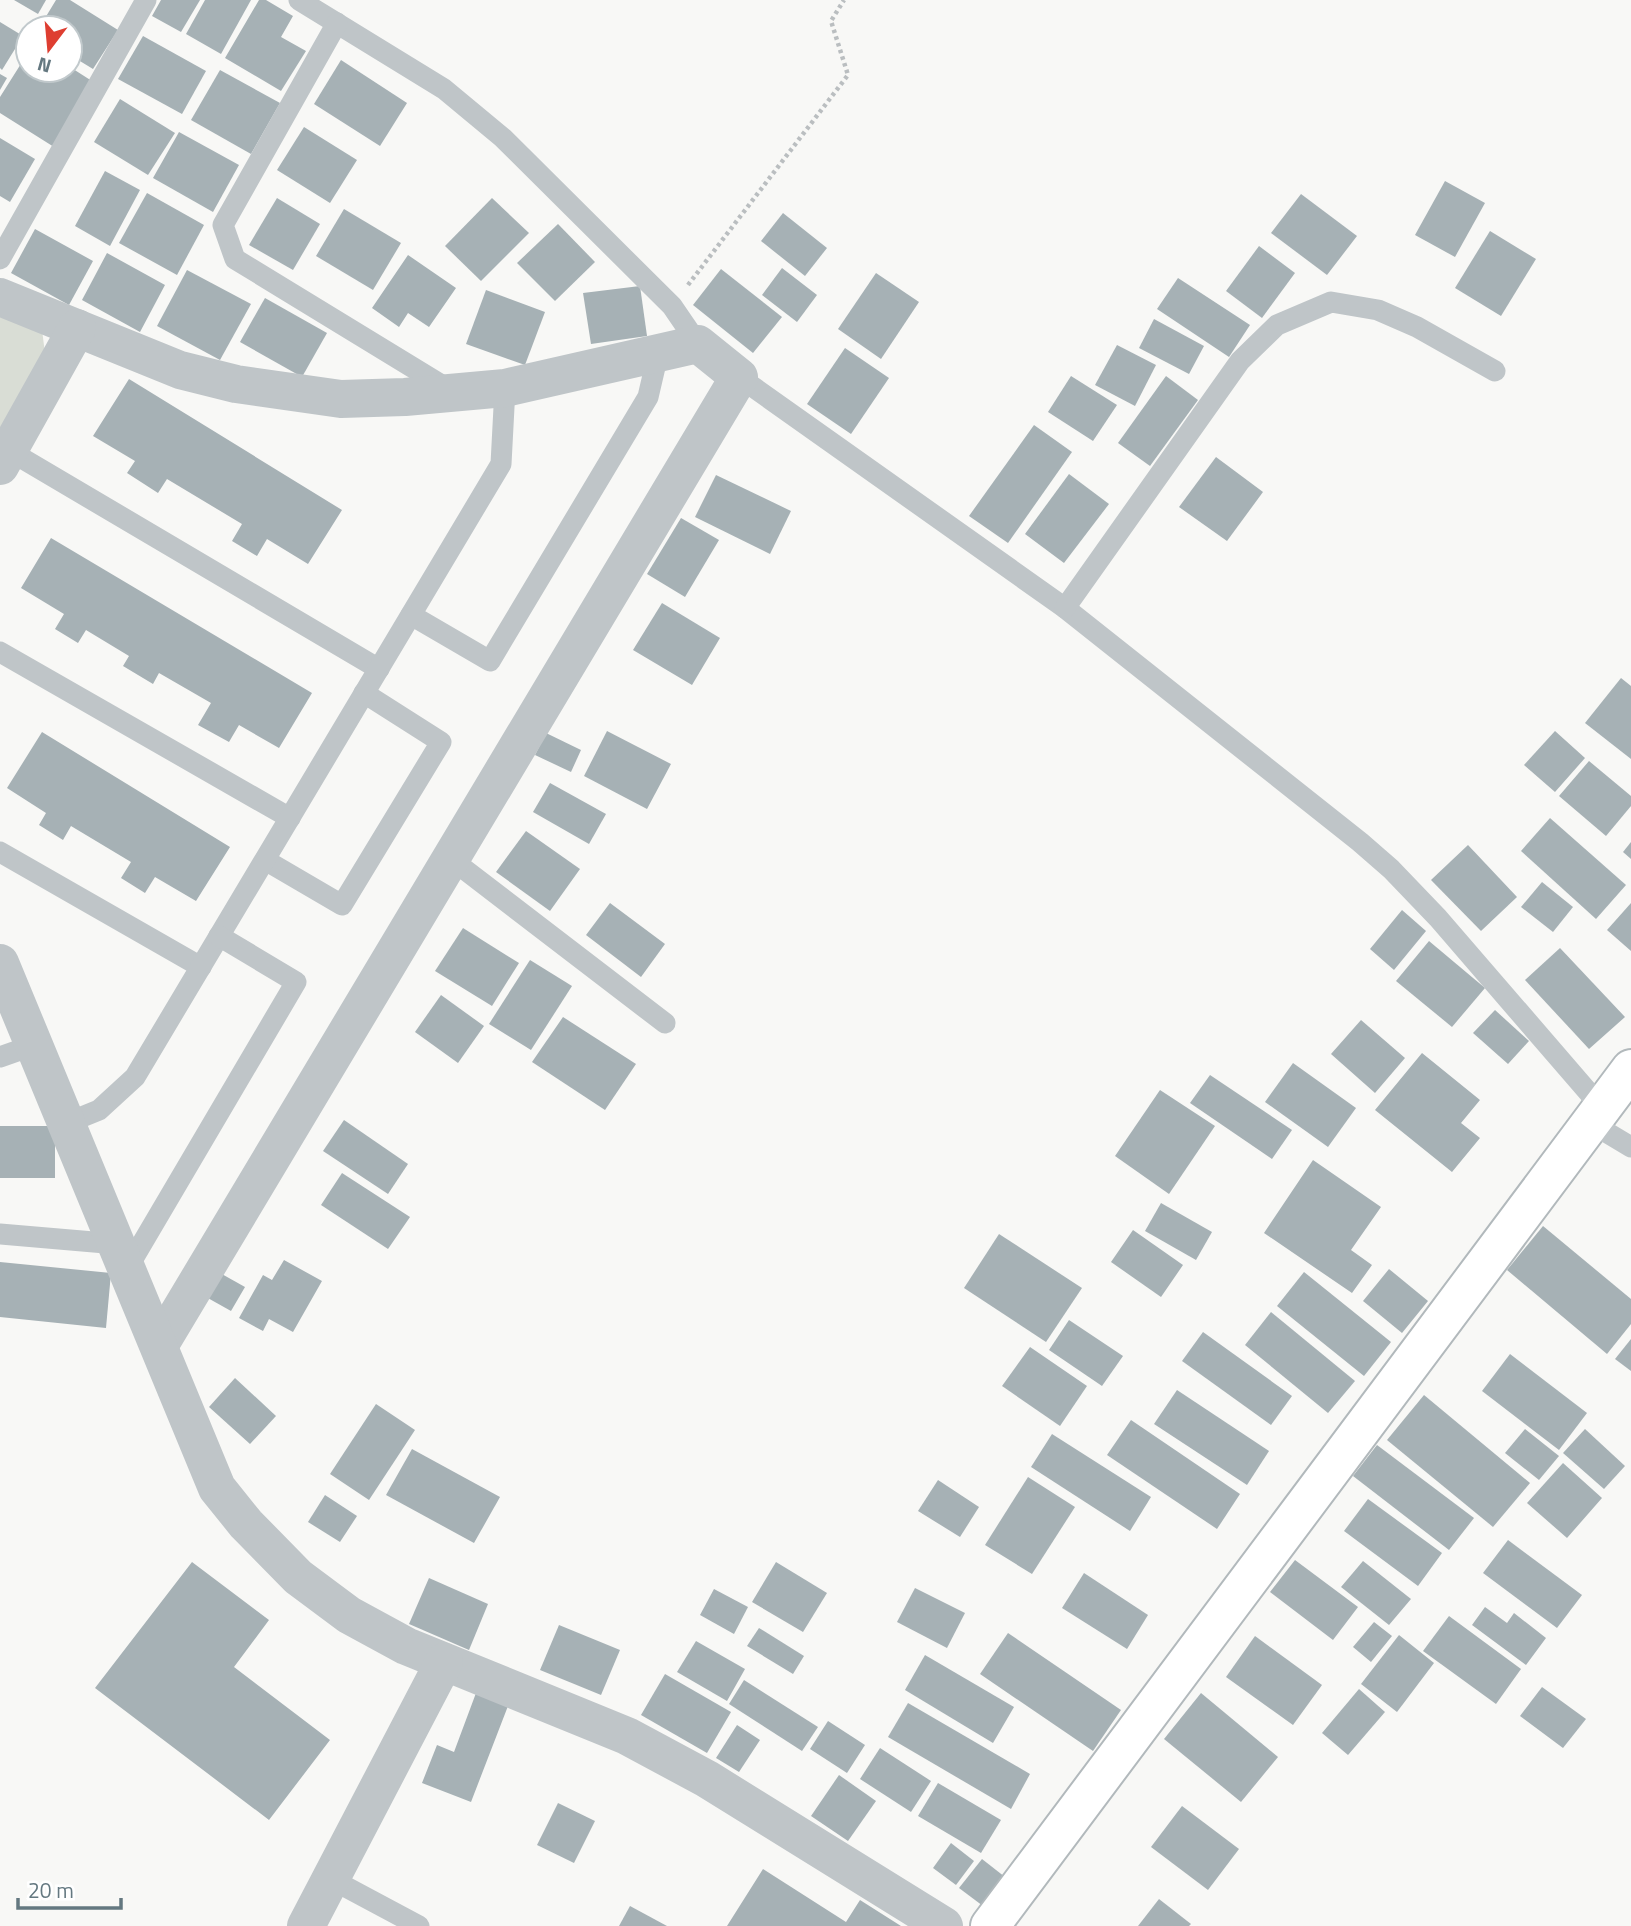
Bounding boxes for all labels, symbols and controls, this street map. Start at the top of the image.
north arrow [14,14,84,84]
text: N [34,50,55,82]
scale bar [18,1867,121,1911]
text: 20 m [28,1874,74,1906]

